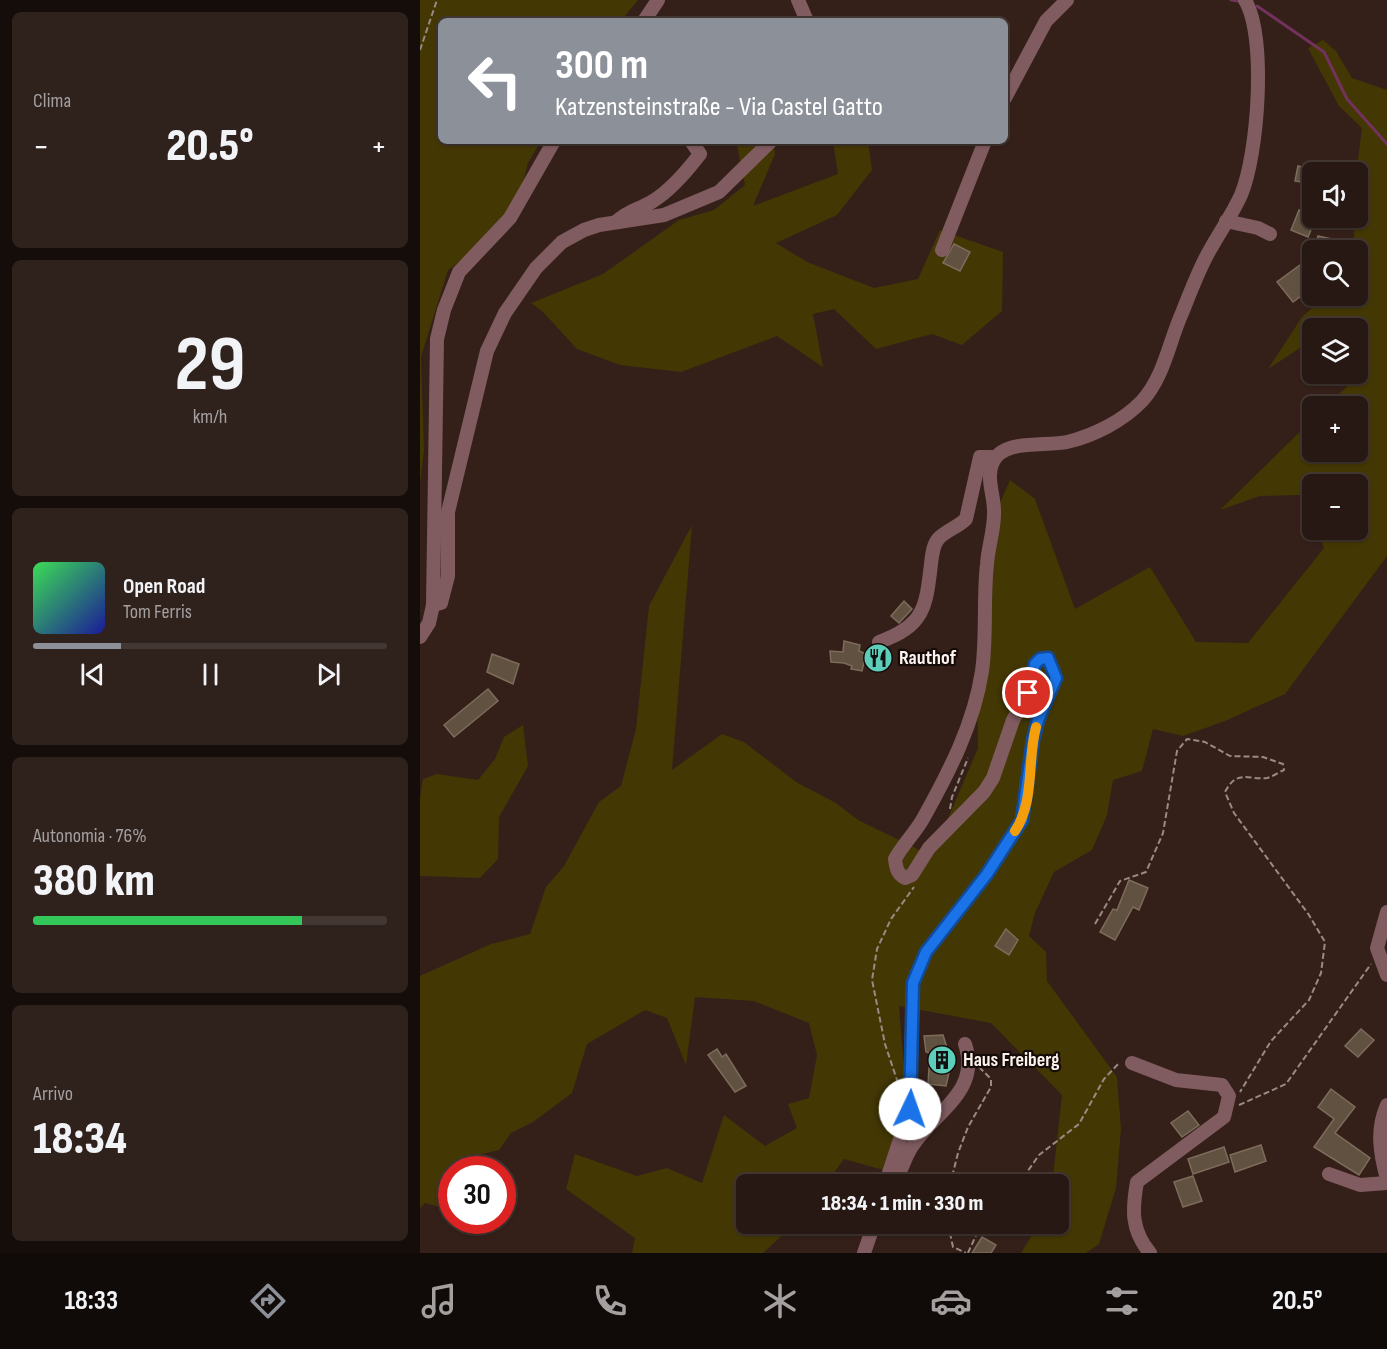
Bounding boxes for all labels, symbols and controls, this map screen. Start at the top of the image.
text: 300 m [555,40,648,91]
icon: left [456,42,534,120]
text: Clima [33,89,71,113]
text: Katzensteinstraße - Via Castel Gatto [555,91,883,123]
text: 20.5° [166,119,254,174]
text: − [33,127,49,167]
text: + [371,127,387,167]
map controls [1302,162,1368,540]
button: sound [1302,162,1368,228]
button: search [1302,240,1368,306]
button: layers [1302,318,1368,384]
text: 29 [174,319,246,412]
button: + [1302,396,1368,462]
text: km/h [193,405,227,429]
button: − [1302,474,1368,540]
text: Open Road [123,573,205,600]
text: Tom Ferris [123,600,192,624]
restaurant icon: Rauthof [862,642,894,674]
place label: Rauthof [899,646,957,670]
icon: previous [76,658,109,691]
icon: pause [194,658,227,691]
icon: next [312,658,345,691]
pin [1002,667,1053,718]
icon: arrive [1011,676,1044,709]
text: Autonomia · 76% [33,824,147,848]
text: 380 km [33,854,155,909]
building icon: Haus Freiberg [926,1044,958,1076]
place label: Haus Freiberg [963,1048,1060,1072]
position arrow [878,1077,942,1141]
text: Arrivo [33,1082,73,1106]
text: 18:34 [33,1112,127,1167]
speed limit sign: 30 [438,1156,516,1234]
text: 18:34 · 1 min · 330 m [822,1190,983,1217]
icon: directions [247,1280,289,1322]
icon: music [418,1280,460,1322]
icon: phone [589,1280,631,1322]
icon: climate [759,1280,801,1322]
icon: car [930,1280,972,1322]
icon: filters [1101,1280,1143,1322]
text: 18:33 [64,1285,118,1317]
text: 20.5° [1272,1285,1323,1317]

